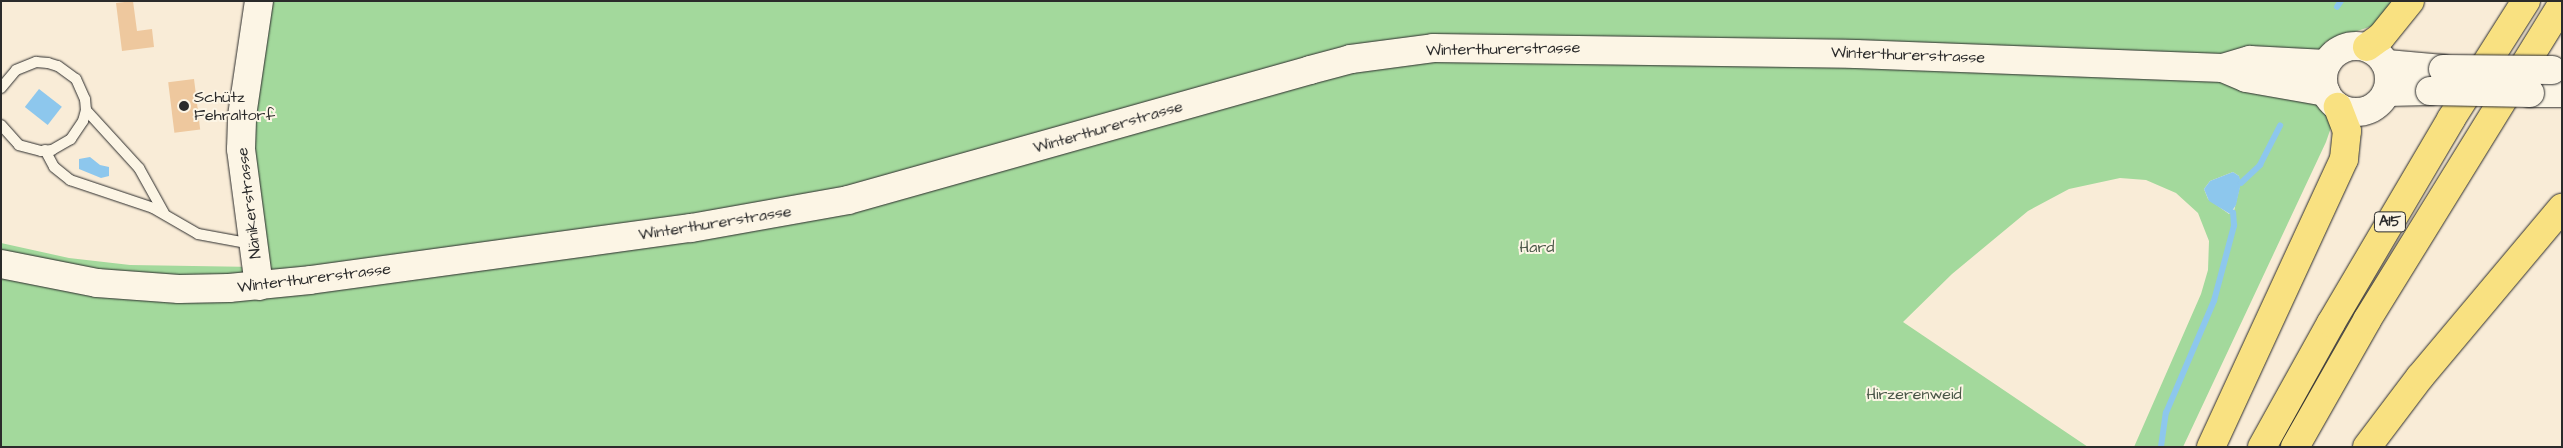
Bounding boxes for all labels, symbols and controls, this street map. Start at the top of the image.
street label: Winterthurerstrasse [1426,38,1580,60]
street label: Winterthurerstrasse [1830,43,1986,67]
place label: Schütz Fehraltorf [194,87,275,125]
street label: Winterthurerstrasse [1031,96,1185,158]
marker: Schütz Fehraltorf [178,100,190,112]
street label: Nänikerstrasse [233,146,265,260]
street label: Winterthurerstrasse [637,201,793,245]
road number: A15 [2374,210,2406,234]
park label: Hard [1520,237,1554,257]
street label: Winterthurerstrasse [236,259,392,297]
park label: Hirzerenweid [1866,384,1962,404]

